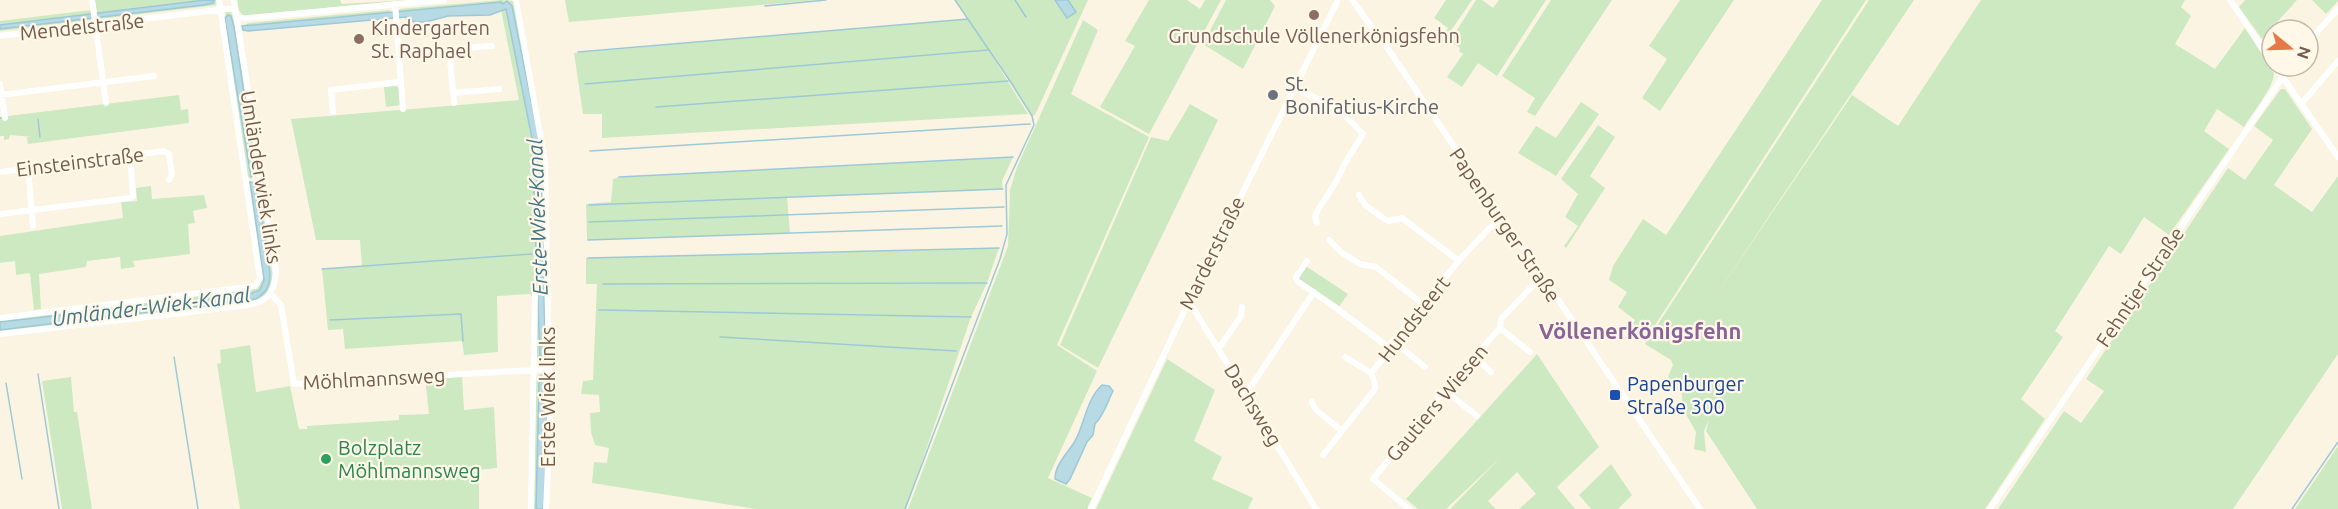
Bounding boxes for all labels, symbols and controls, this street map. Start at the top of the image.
marker: Grundschule Völlenerkönigsfehn [1307,8,1321,22]
street label: Mendelstraße [18,9,145,44]
place label: Kindergarten St. Raphael [371,16,490,62]
north arrow [2260,18,2320,78]
place label: Grundschule Völlenerkönigsfehn [1168,24,1460,47]
marker: Kindergarten St. Raphael [352,32,366,46]
text: N [2294,44,2315,61]
place label: St. Bonifatius-Kirche [1285,72,1439,118]
marker: St. Bonifatius-Kirche [1266,88,1280,102]
street label: Umländerwiek links [236,89,287,265]
water label: Erste-Wiek-Kanal [522,138,552,296]
street label: Einsteinstraße [15,142,145,181]
street label: Papenburger Straße [1445,143,1566,306]
street label: Marderstraße [1174,192,1249,313]
street label: Fehntjer Straße [2091,222,2188,351]
street label: Hundsteert [1373,271,1454,366]
water label: Umländer-Wiek-Kanal [50,282,252,330]
district label: Völlenerkönigsfehn [1539,318,1741,343]
street label: Erste Wiek links [536,327,559,467]
street label: Gautiers Wiesen [1381,340,1492,466]
street label: Dachsweg [1220,359,1287,450]
street label: Möhlmannsweg [302,363,446,394]
place label: Papenburger Straße 300 [1627,372,1744,418]
marker: Papenburger Straße 300 [1608,388,1622,402]
place label: Bolzplatz Möhlmannsweg [338,436,481,482]
marker: Bolzplatz Möhlmannsweg [319,452,333,466]

